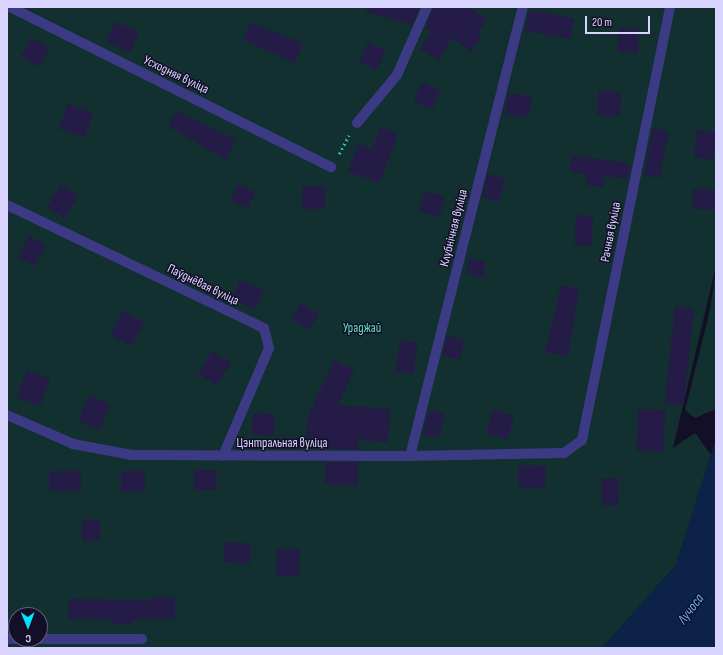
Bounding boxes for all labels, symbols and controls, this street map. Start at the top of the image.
scale bar [587,8,652,34]
text: 20 m [592,15,612,30]
street label: Усходняя вуліца [141,52,211,98]
street label: Клубнічная вуліца [437,188,471,268]
street label: Рачная вуліца [598,201,624,263]
street label: Паўднёвая вуліца [165,261,241,309]
park label: Ураджай [343,320,381,336]
street label: Цэнтральная вуліца [237,435,327,451]
water label: Лучоса [674,591,708,627]
north arrow [8,607,48,647]
text: С [25,632,31,645]

